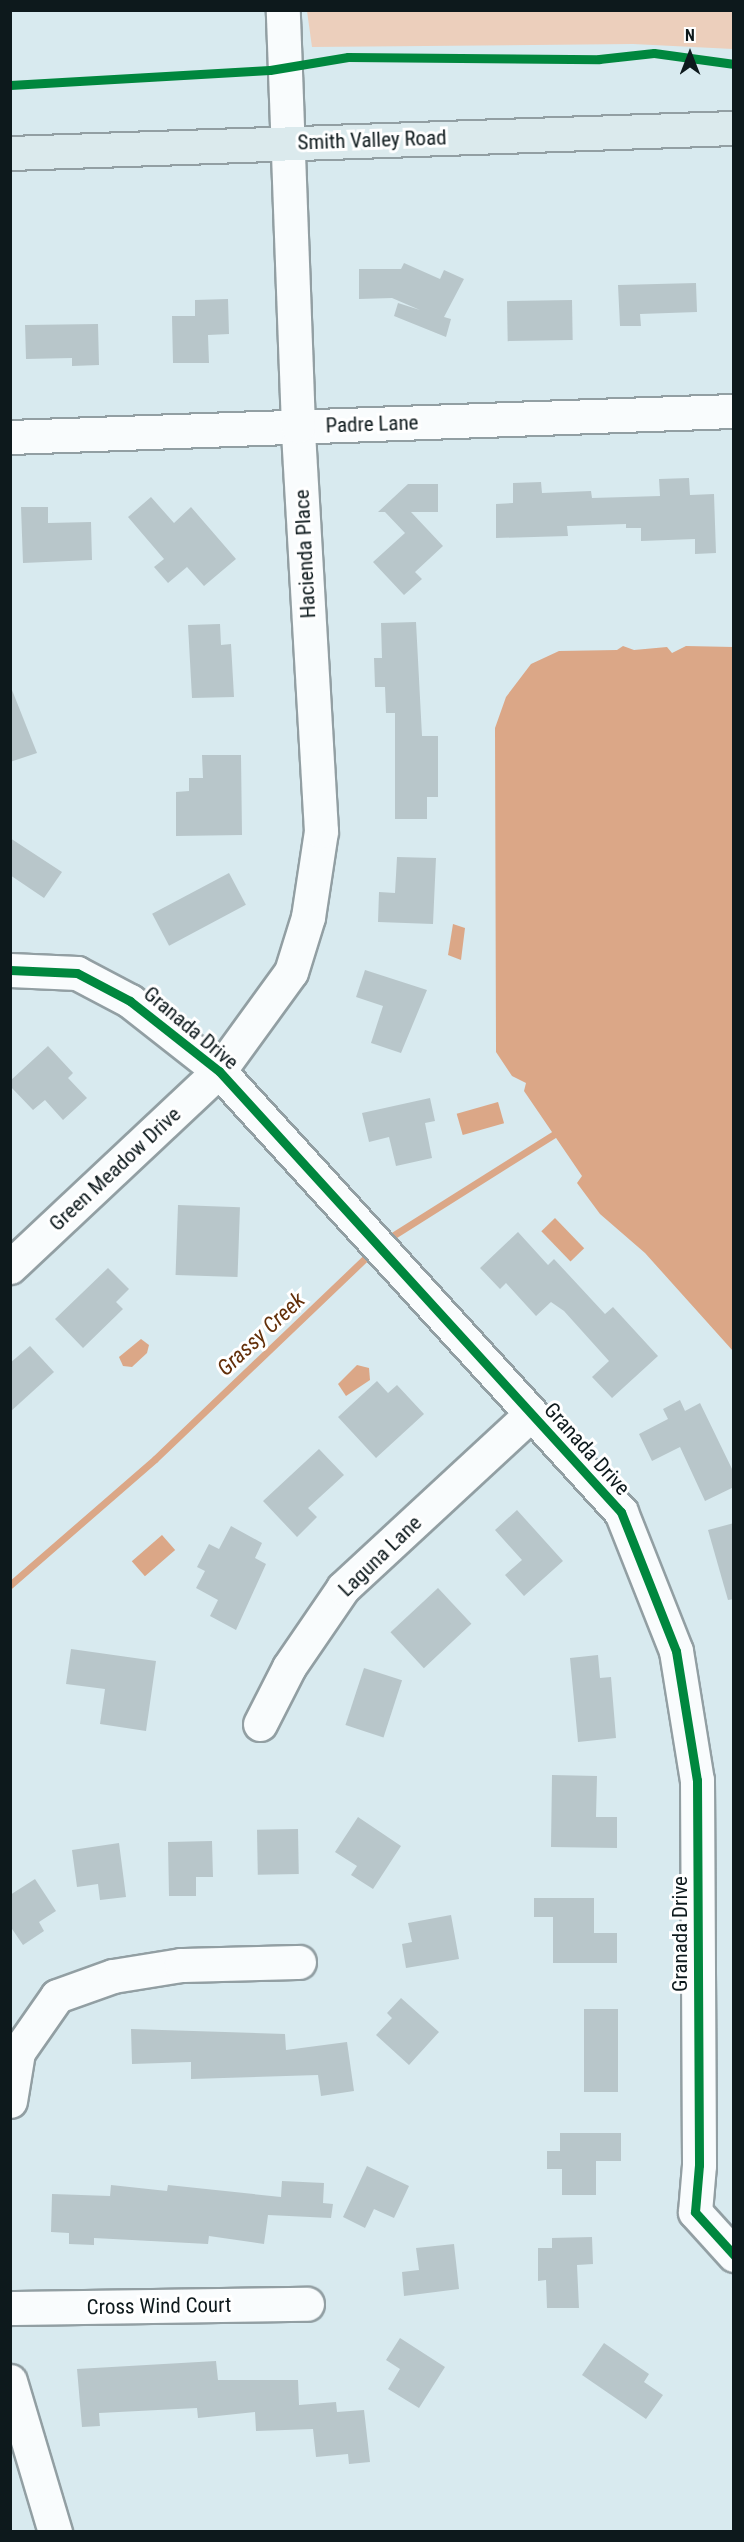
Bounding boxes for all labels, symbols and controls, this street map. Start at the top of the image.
north arrow [660,24,720,84]
text: N [685,26,695,45]
street label: Smith Valley Road [297,125,447,155]
street label: Padre Lane [325,410,419,438]
street label: Hacienda Place [289,489,321,619]
street label: Granada Drive [139,981,243,1075]
street label: Green Meadow Drive [44,1102,186,1236]
water label: Grassy Creek [212,1287,310,1381]
street label: Granada Drive [539,1398,635,1500]
street label: Laguna Lane [333,1510,427,1602]
street label: Granada Drive [667,1876,693,1992]
street label: Cross Wind Court [87,2292,231,2320]

